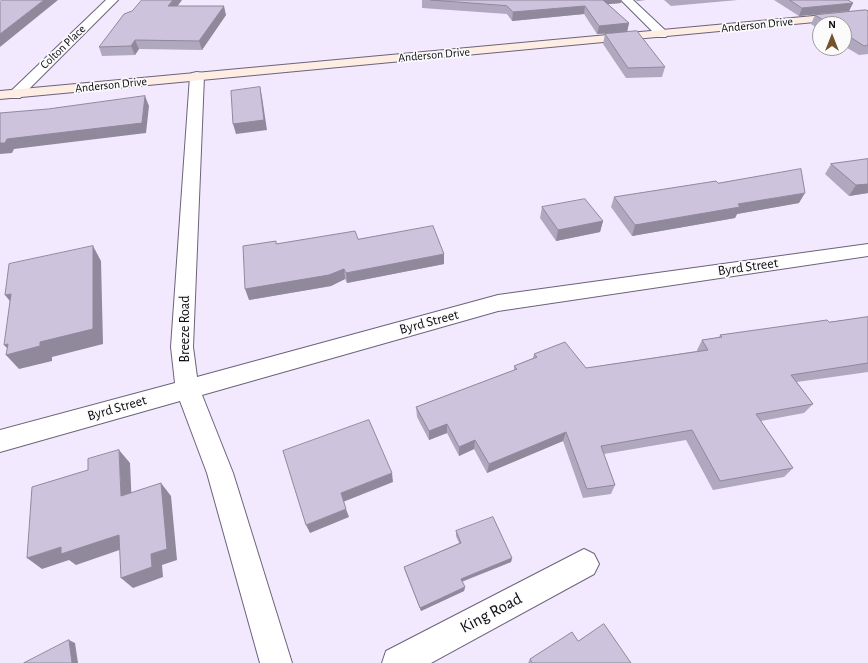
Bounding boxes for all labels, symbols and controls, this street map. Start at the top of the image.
street label: Anderson Drive [720,14,794,36]
north arrow [812,16,852,56]
text: N [828,19,836,30]
street label: Colton Place [37,22,89,72]
street label: Anderson Drive [398,45,470,65]
street label: Anderson Drive [74,74,148,96]
street label: Byrd Street [717,254,779,280]
street label: Breeze Road [177,296,193,362]
street label: Byrd Street [398,306,460,338]
street label: Byrd Street [86,392,148,424]
street label: King Road [457,588,525,638]

